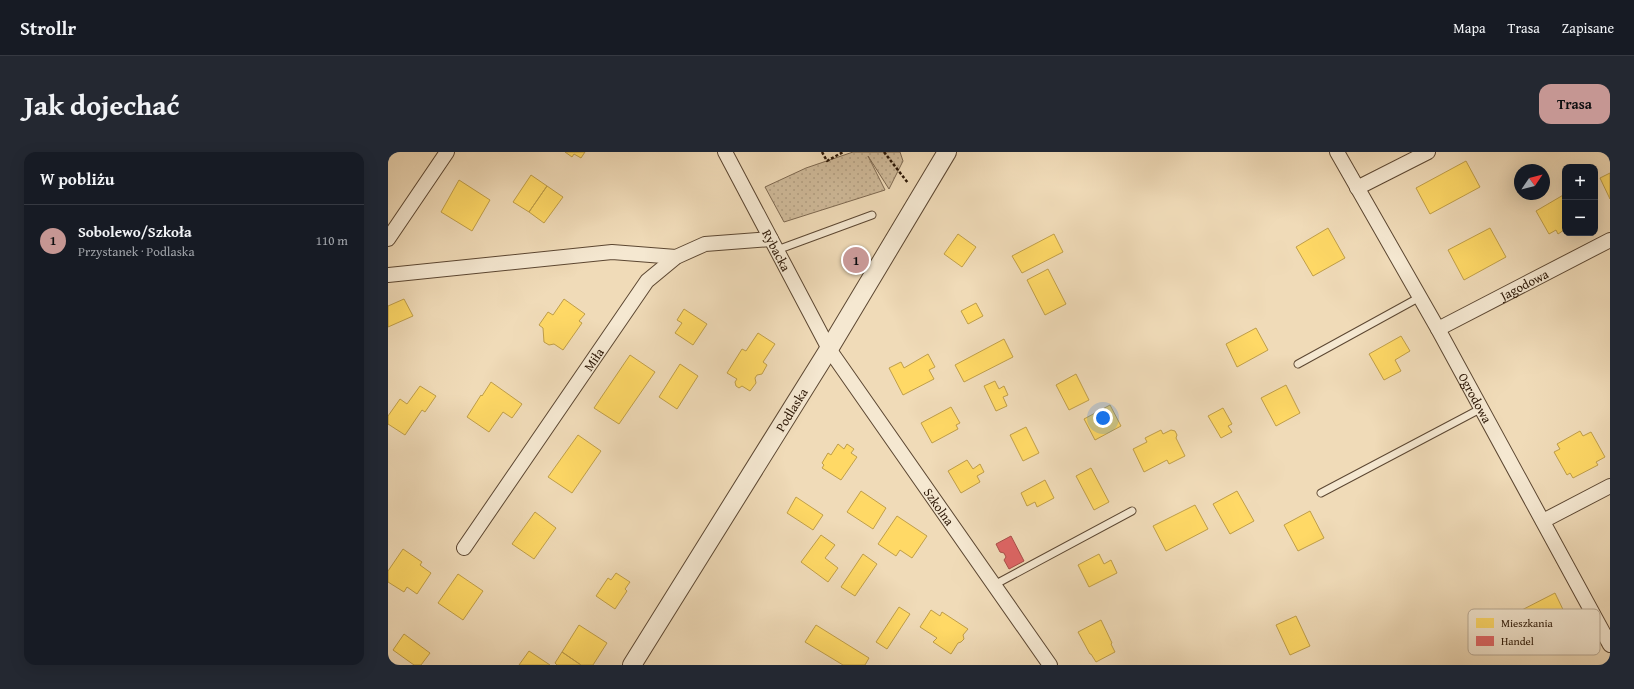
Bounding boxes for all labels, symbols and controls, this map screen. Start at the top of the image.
text: Strollr [20,14,76,42]
text: Mapa [1453,18,1486,38]
text: Trasa [1508,18,1540,38]
text: Zapisane [1562,18,1614,38]
text: Jak dojechać [24,84,179,125]
button: Trasa [1539,84,1610,124]
north arrow [1514,164,1550,200]
map controls [1562,164,1598,236]
button: + [1562,164,1598,200]
text: W pobliżu [40,166,115,191]
button: − [1562,200,1598,236]
text: Sobolewo/Szkoła [78,221,192,242]
street label: Rybacka [758,226,796,275]
text: 1 [50,231,56,250]
text: 110 m [316,231,348,250]
text: Przystanek · Podlaska [78,242,195,261]
pin: 1 [843,245,869,275]
street label: Jagodowa [1495,264,1552,306]
street label: Miła [579,343,609,375]
street label: Ogrodowa [1454,369,1497,427]
street label: Podlaska [770,383,813,435]
your location [1093,408,1113,428]
street label: Szkolna [919,484,960,530]
legend [1468,609,1600,655]
text: Mieszkania [1501,615,1553,631]
text: Handel [1501,633,1534,649]

